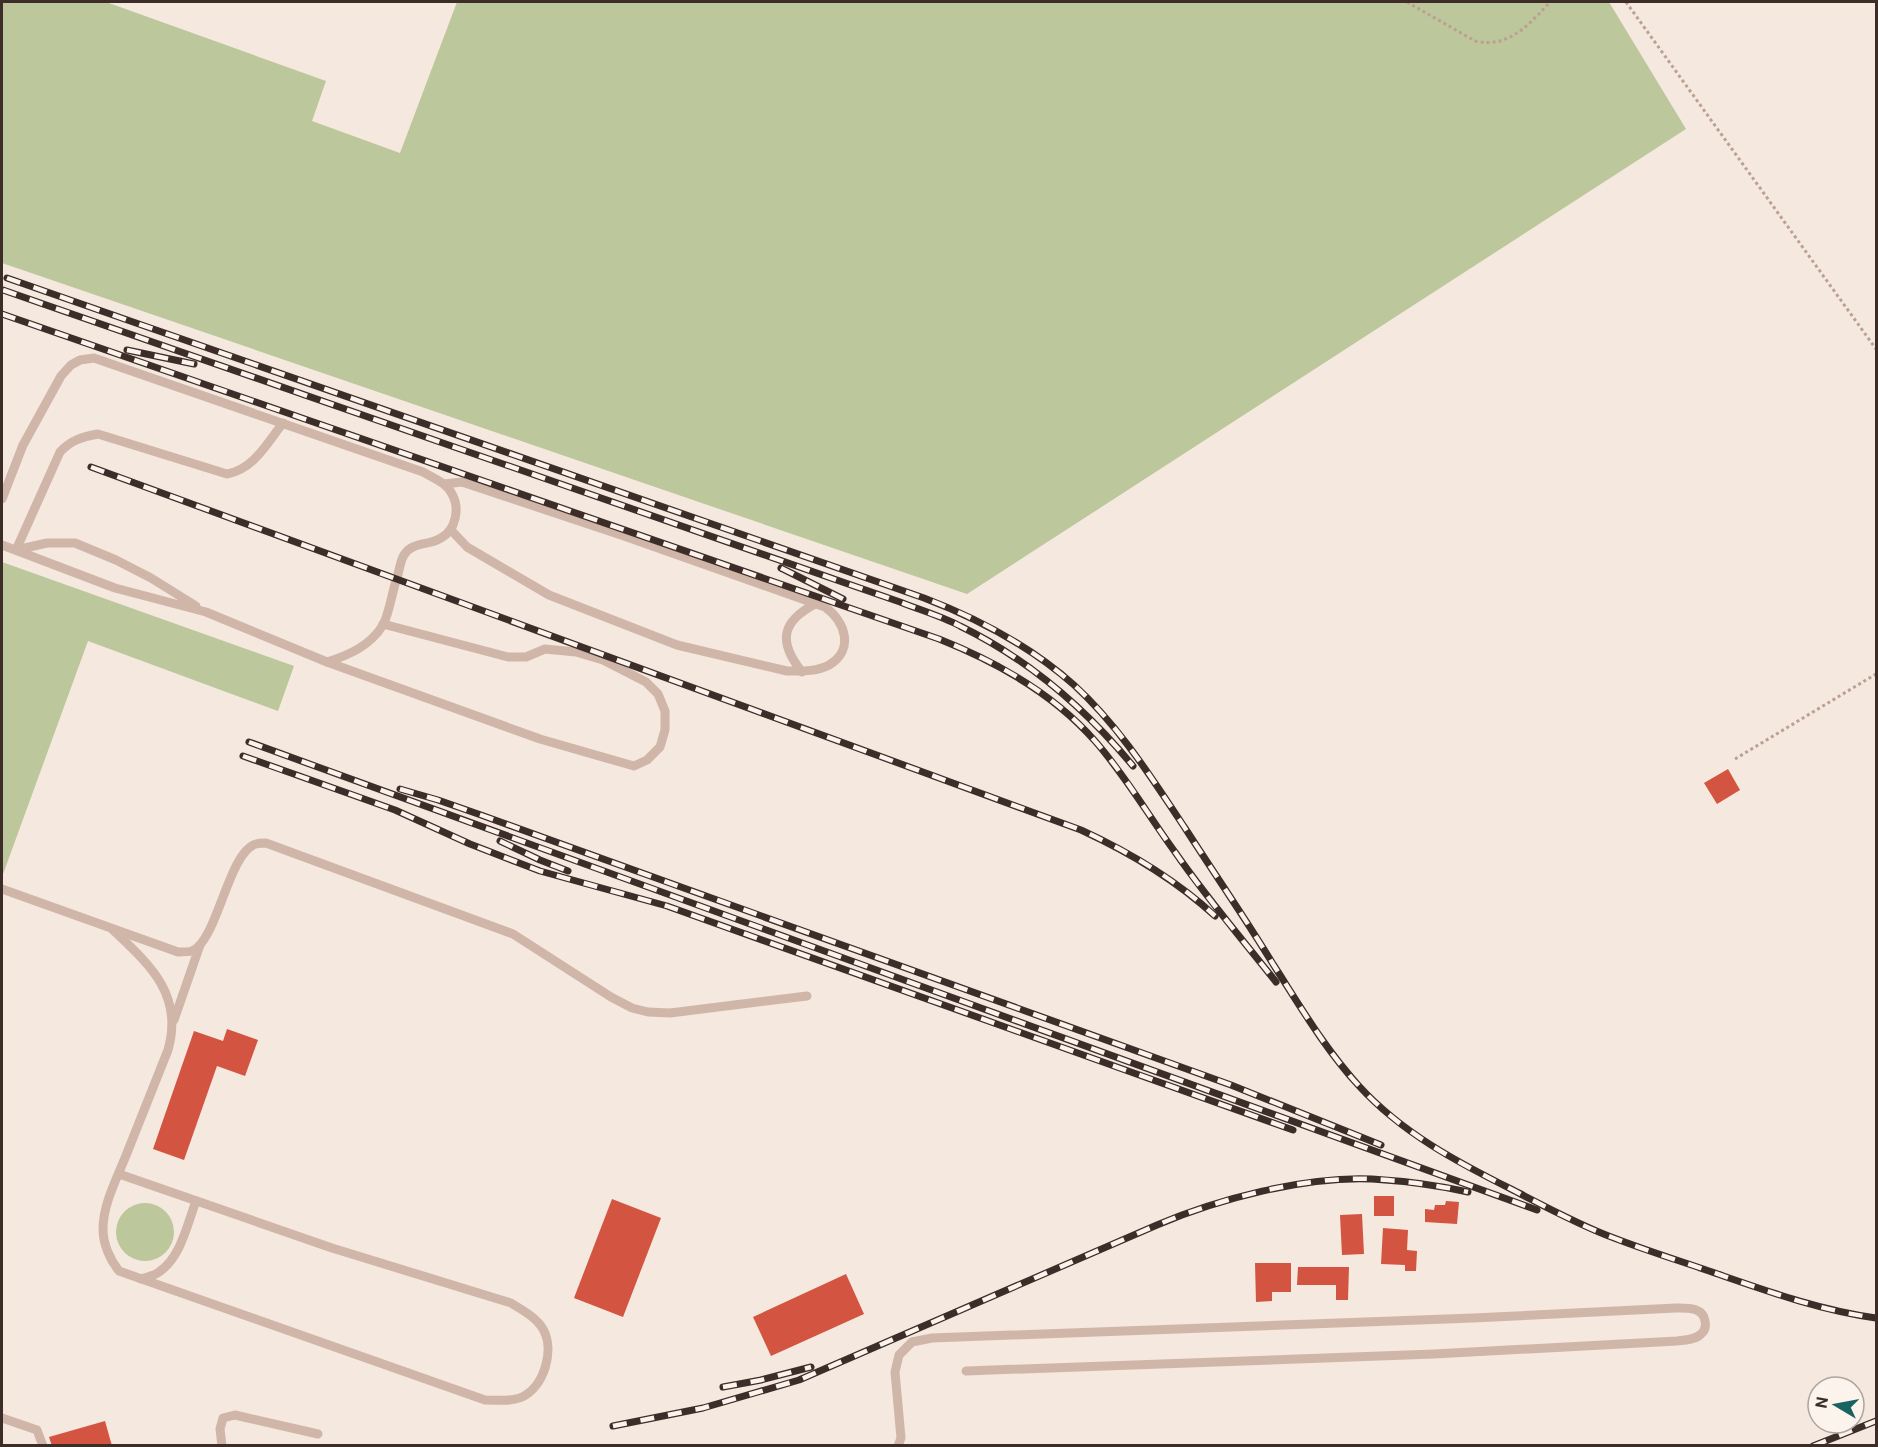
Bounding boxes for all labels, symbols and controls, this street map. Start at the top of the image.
north arrow [1806,1375,1866,1435]
text: N [1811,1395,1832,1410]

